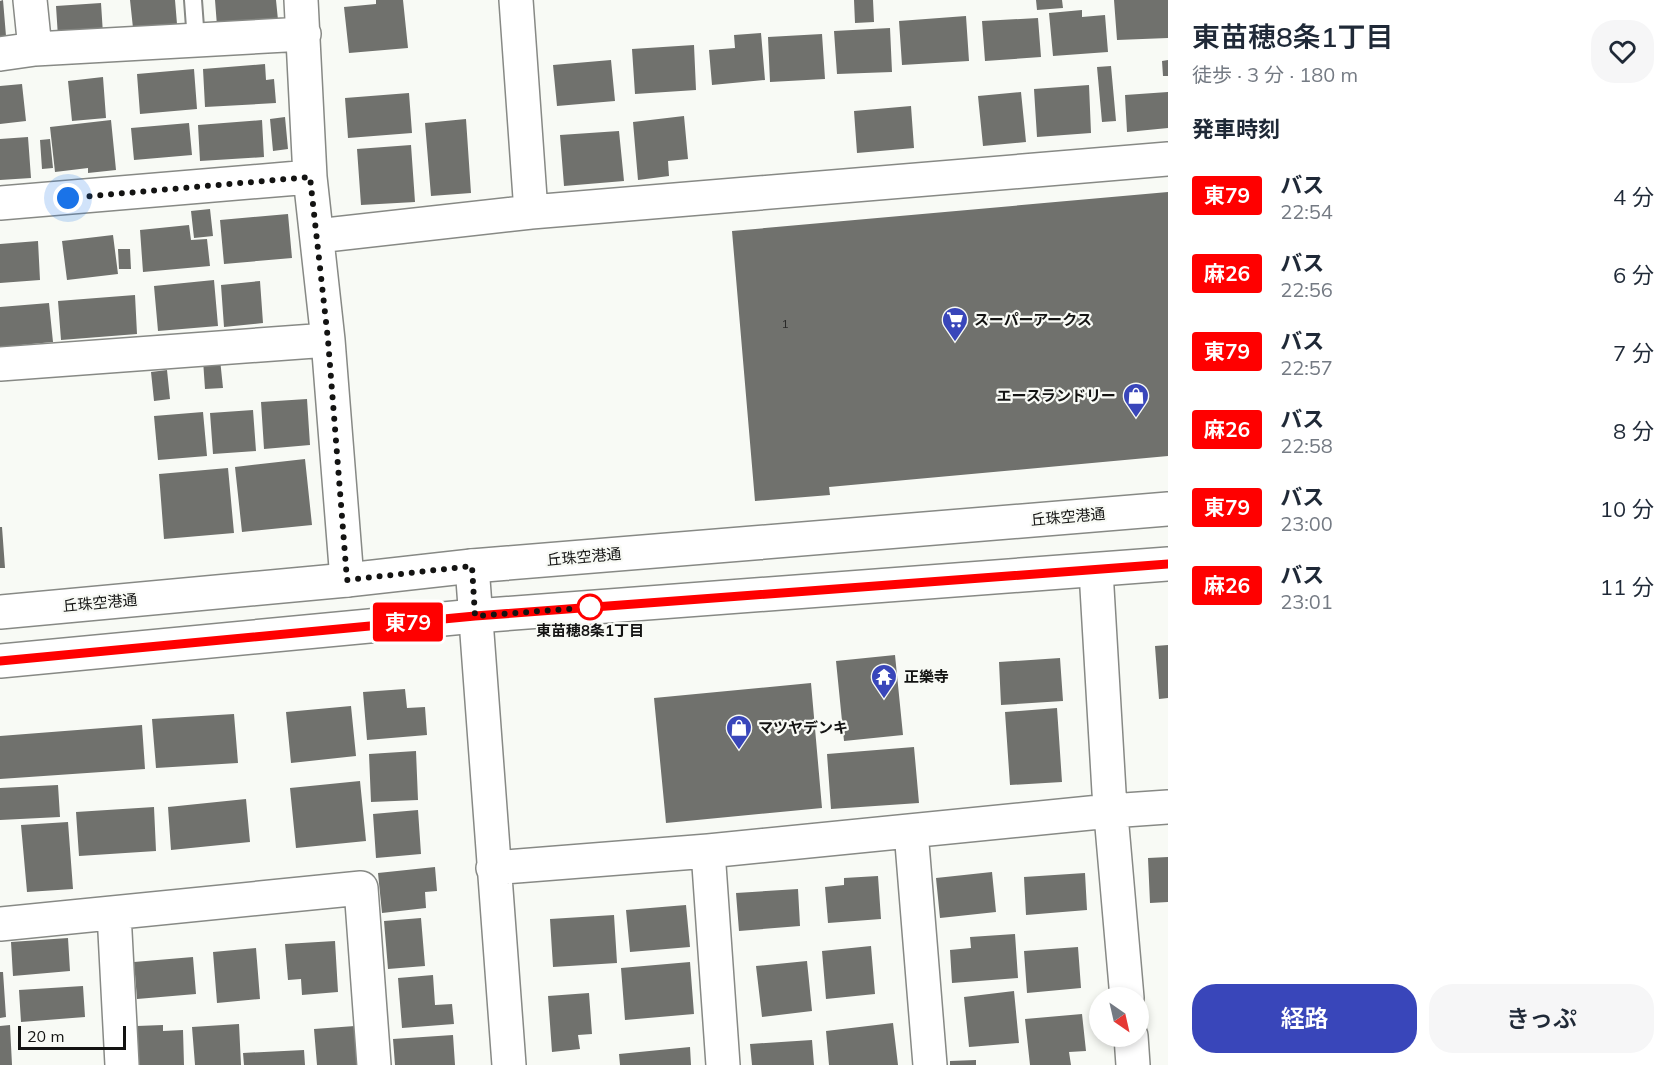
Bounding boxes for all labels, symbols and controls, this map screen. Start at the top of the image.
text: 東苗穂8条1丁目 [1192,19,1394,54]
button: heart [1591,20,1654,83]
text: 徒歩 · 3 分 · 180 m [1192,62,1358,87]
text: 発車時刻 [1192,115,1280,143]
text: バス [1280,171,1324,199]
text: 東79 [1204,182,1250,208]
your location [53,183,83,213]
text: 4 分 [1613,183,1654,211]
text: 22:54 [1280,199,1333,224]
text: バス [1280,249,1324,277]
text: 麻26 [1204,260,1250,286]
text: 6 分 [1613,261,1654,289]
text: 22:56 [1280,277,1333,302]
supermarket icon: スーパーアークス [940,305,970,343]
place label: スーパーアークス [974,310,1092,329]
house number: 1 [781,316,789,331]
text: バス [1280,327,1324,355]
text: 東79 [1204,338,1250,364]
text: 7 分 [1613,339,1654,367]
text: 22:57 [1280,355,1333,380]
shop icon: エースランドリー [1121,381,1151,419]
place label: エースランドリー [997,386,1116,405]
text: バス [1280,405,1324,433]
text: 麻26 [1204,416,1250,442]
text: 8 分 [1613,417,1654,445]
text: 22:58 [1280,433,1333,458]
text: バス [1280,483,1324,511]
text: 東79 [1204,494,1250,520]
text: 10 分 [1600,495,1654,523]
street label: 丘珠空港通 [1030,504,1106,529]
text: 23:00 [1280,511,1333,536]
street label: 丘珠空港通 [546,544,622,569]
text: バス [1280,561,1324,589]
text: 麻26 [1204,572,1250,598]
text: 11 分 [1600,573,1654,601]
text: 23:01 [1280,589,1333,614]
street label: 丘珠空港通 [62,590,138,615]
marker: 東苗穂8条1丁目 [577,594,603,620]
line badge: 東79 [374,602,442,642]
text: 東79 [385,609,431,635]
place label: 東苗穂8条1丁目 [536,621,644,640]
temple icon: 正樂寺 [869,662,899,700]
place label: 正樂寺 [904,667,949,686]
shop icon: マツヤデンキ [724,713,754,751]
place label: マツヤデンキ [758,718,848,737]
button: 経路 [1192,984,1417,1053]
button: きっぷ [1429,984,1654,1053]
north arrow [1089,987,1149,1047]
map controls [1089,987,1149,1047]
scale bar [18,1023,126,1050]
text: 20 m [27,1026,64,1046]

